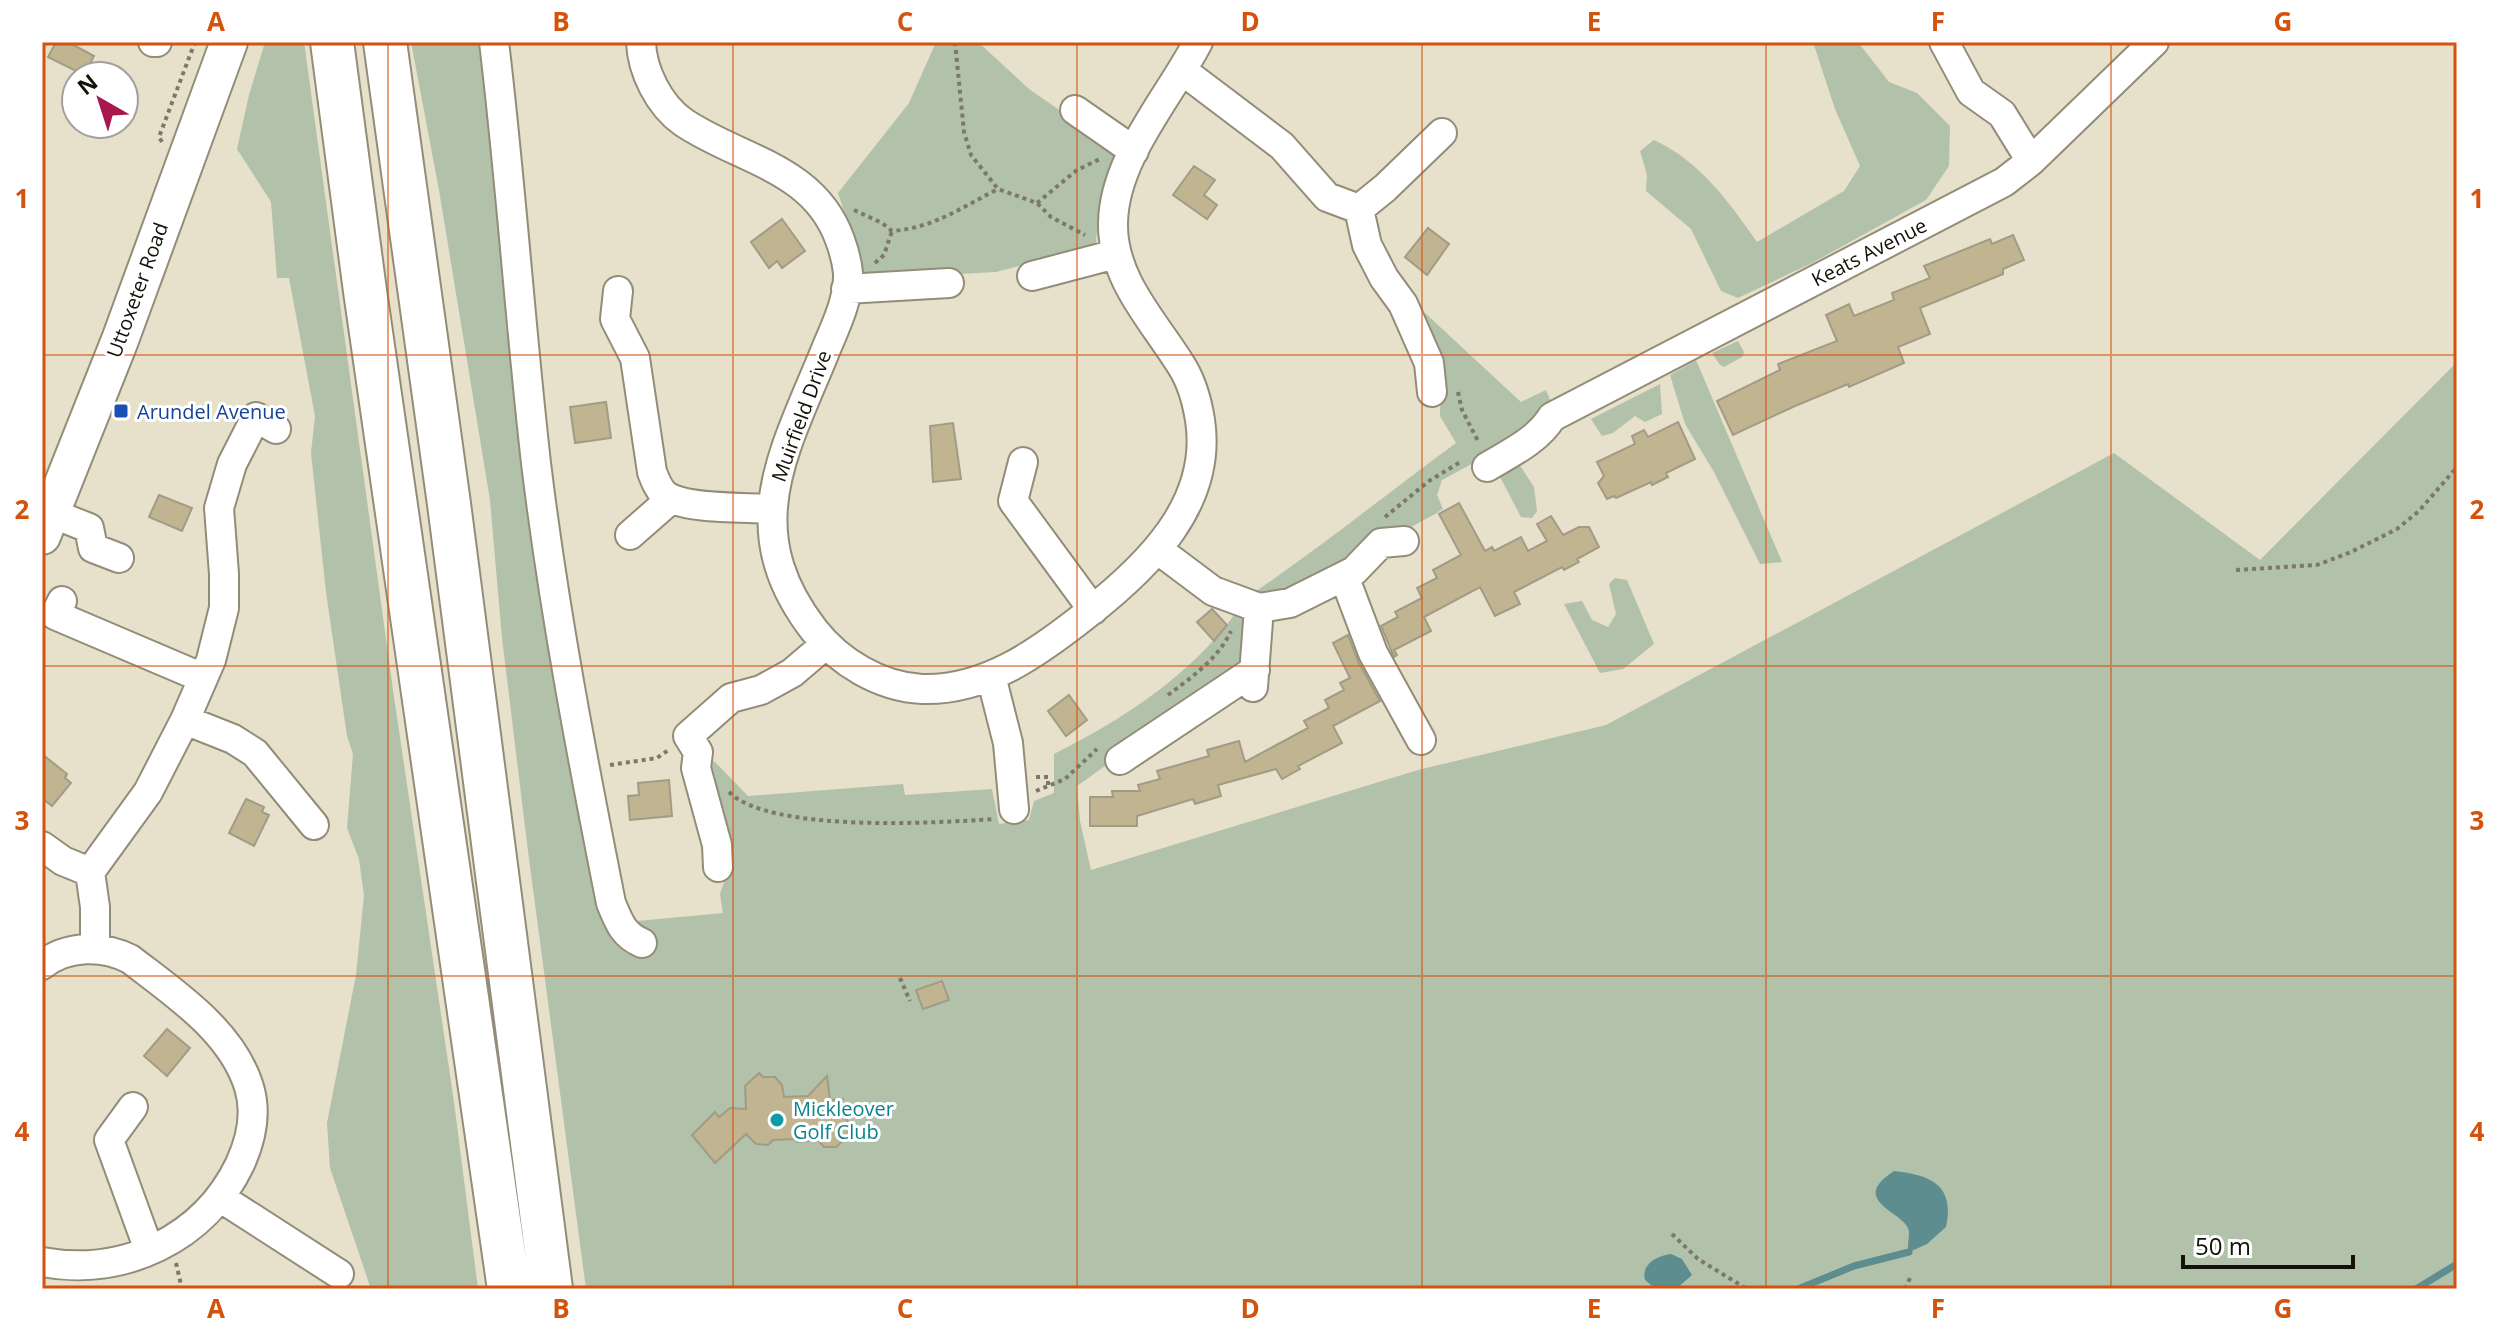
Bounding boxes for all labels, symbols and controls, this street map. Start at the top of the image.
text: A [207,3,225,39]
text: B [552,3,570,39]
text: C [897,3,913,39]
text: D [1240,3,1260,39]
text: E [1587,3,1601,39]
text: F [1931,3,1945,39]
text: G [2274,3,2292,39]
north arrow [60,60,140,140]
text: N [70,66,103,101]
text: 1 [15,180,29,216]
text: 1 [2470,180,2484,216]
street label: Keats Avenue [1807,211,1931,293]
street label: Uttoxeter Road [100,219,174,361]
street label: Muirfield Drive [765,347,837,485]
place label: Arundel Avenue [137,398,286,425]
marker: Arundel Avenue [112,402,130,420]
text: 2 [15,491,30,527]
text: 2 [2470,491,2485,527]
text: 3 [15,802,29,838]
text: 3 [2470,802,2484,838]
place label: Mickleover Golf Club [793,1095,894,1145]
marker: Mickleover Golf Club [768,1111,786,1129]
text: 4 [15,1113,30,1149]
text: 4 [2470,1113,2485,1149]
scale bar [2183,1219,2353,1269]
text: 50 m [2195,1229,2251,1262]
text: A [207,1290,225,1326]
text: B [552,1290,570,1326]
text: C [897,1290,913,1326]
text: D [1240,1290,1260,1326]
text: E [1587,1290,1601,1326]
text: F [1931,1290,1945,1326]
text: G [2274,1290,2292,1326]

